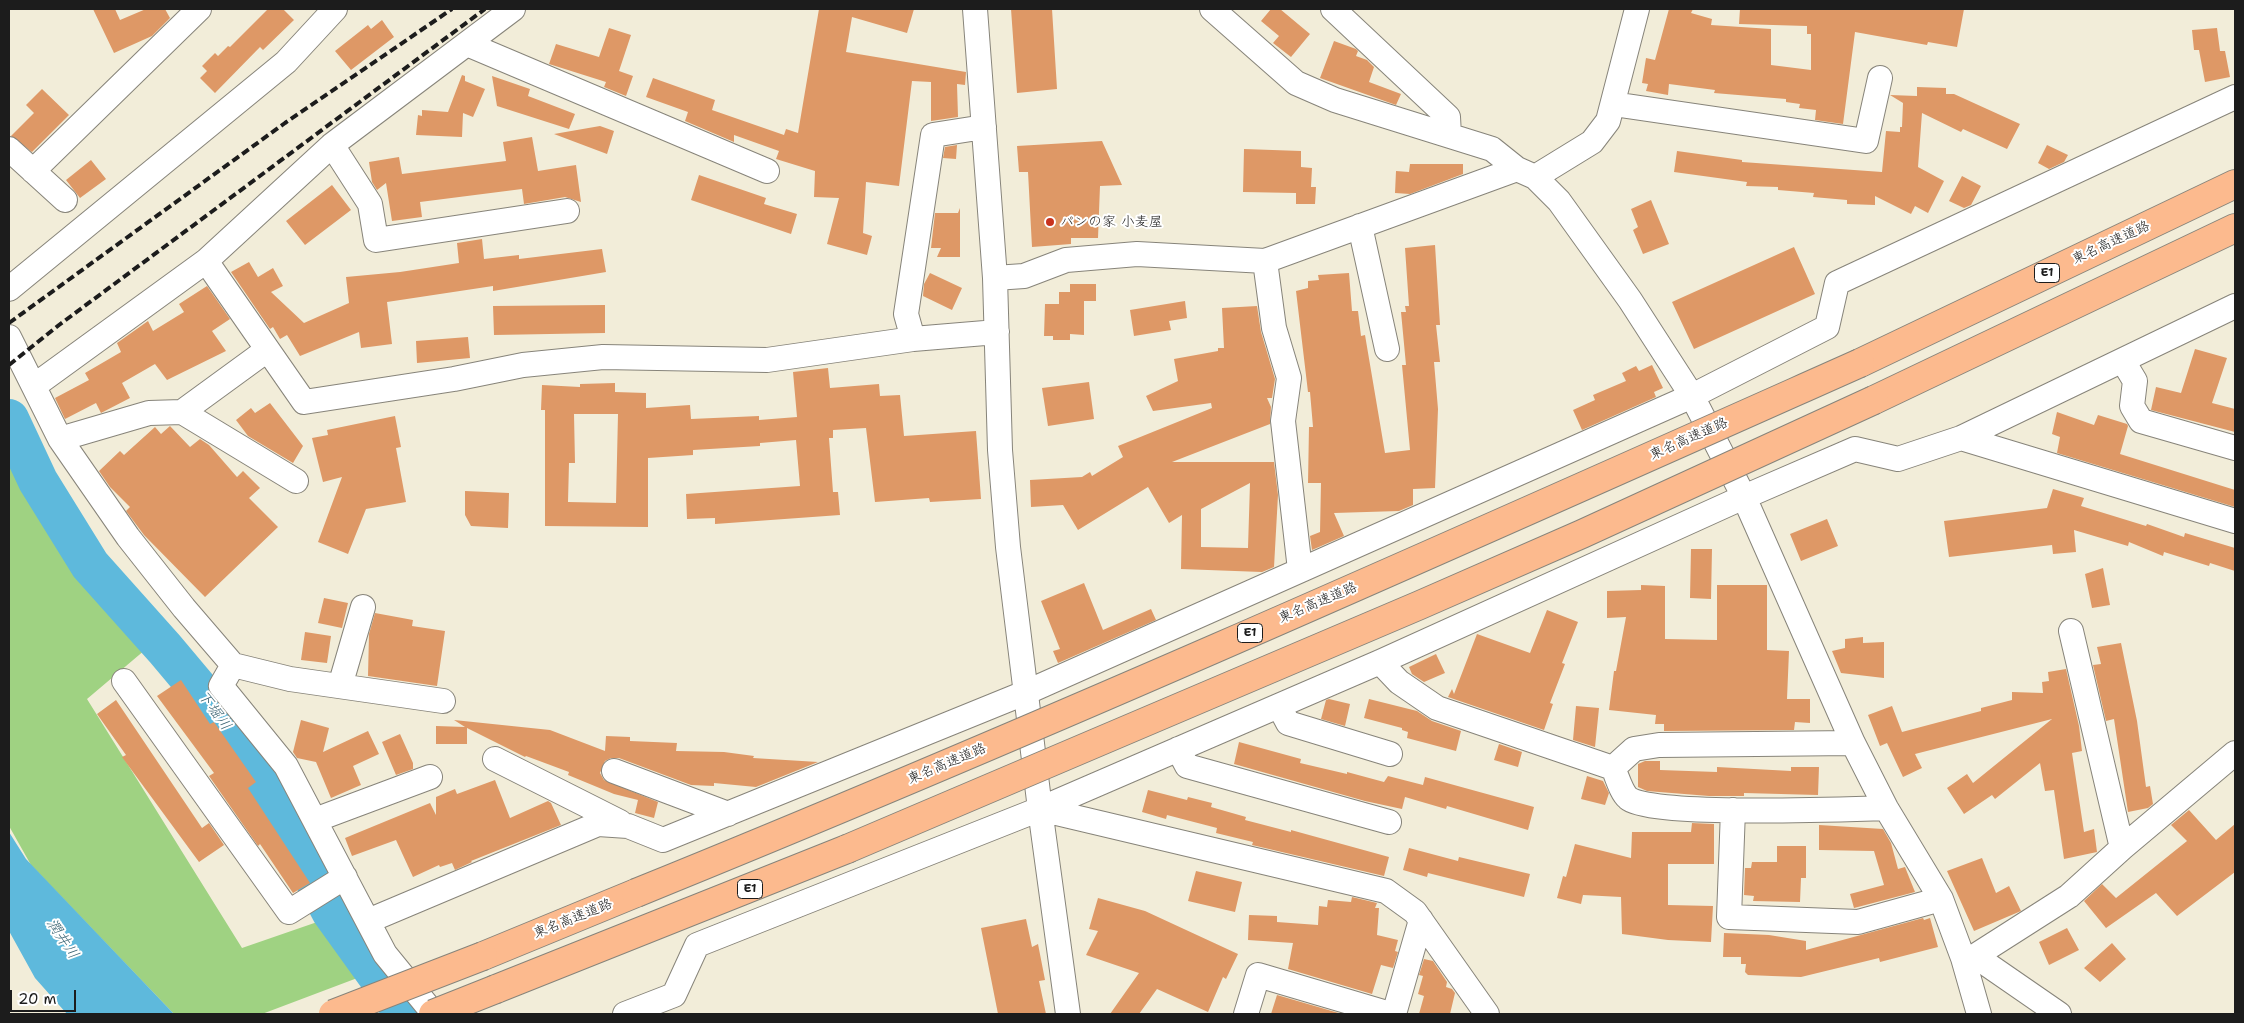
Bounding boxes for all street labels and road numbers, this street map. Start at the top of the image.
street label: 東名高速道路 [2069,218,2153,268]
road number: E1 [2034,264,2060,282]
street label: 東名高速道路 [1647,414,1731,464]
street label: 東名高速道路 [1276,579,1360,627]
road number: E1 [1238,624,1262,642]
street label: 東名高速道路 [905,740,989,788]
road number: E1 [738,880,762,899]
street label: 東名高速道路 [531,895,615,943]

